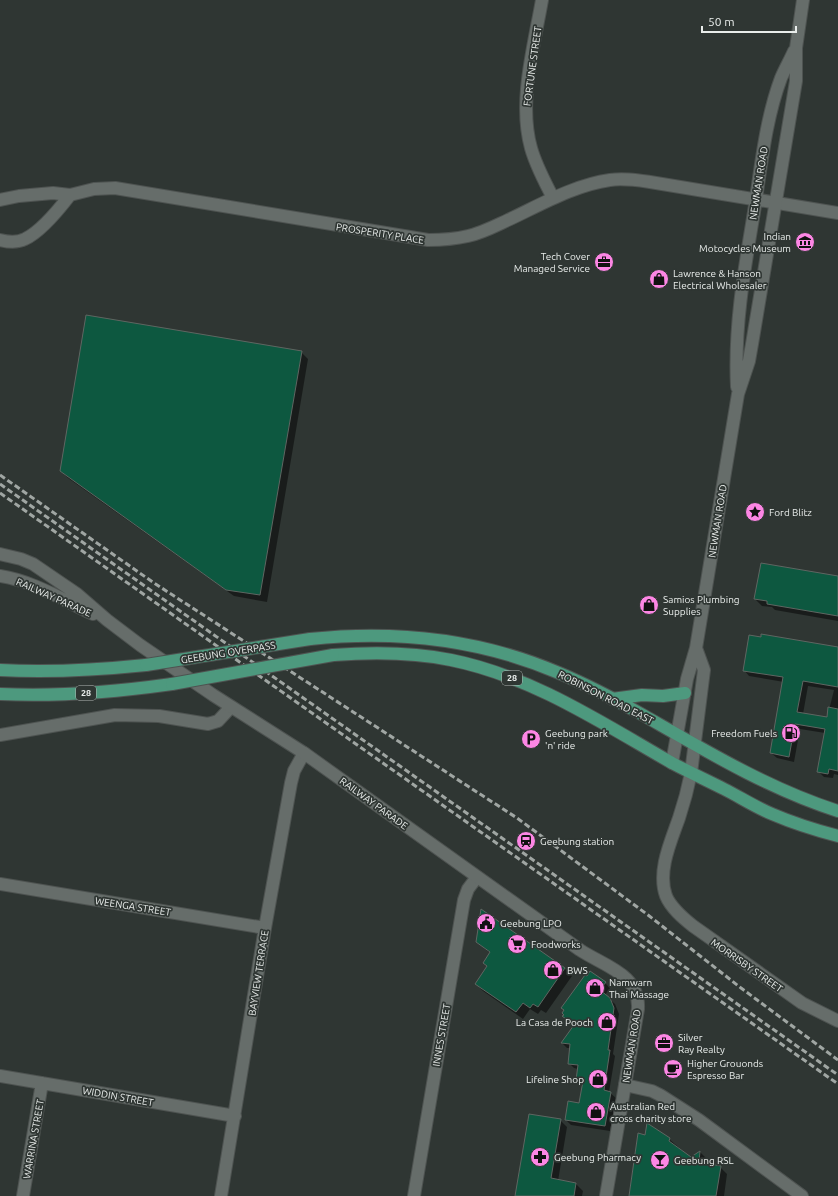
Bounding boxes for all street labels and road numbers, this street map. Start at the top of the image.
street label: FORTUNE STREET [521,25,544,107]
street label: NEWMAN ROAD [747,146,770,221]
street label: PROSPERITY PLACE [335,221,425,246]
street label: NEWMAN ROAD [706,484,729,559]
street label: RAILWAY PARADE [15,576,93,619]
street label: GEEBUNG OVERPASS [180,640,276,665]
street label: ROBINSON ROAD EAST [556,669,656,726]
road number: 28 [502,671,522,685]
road number: 28 [76,686,96,700]
street label: RAILWAY PARADE [338,775,410,832]
street label: WEENGA STREET [94,895,172,918]
street label: BAYVIEW TERRACE [246,929,271,1017]
street label: MORRISBY STREET [709,937,785,994]
street label: INNES STREET [431,1002,453,1067]
street label: NEWMAN ROAD [620,1009,643,1084]
street label: WIDDIN STREET [82,1085,155,1108]
street label: WARRINA STREET [21,1098,46,1180]

